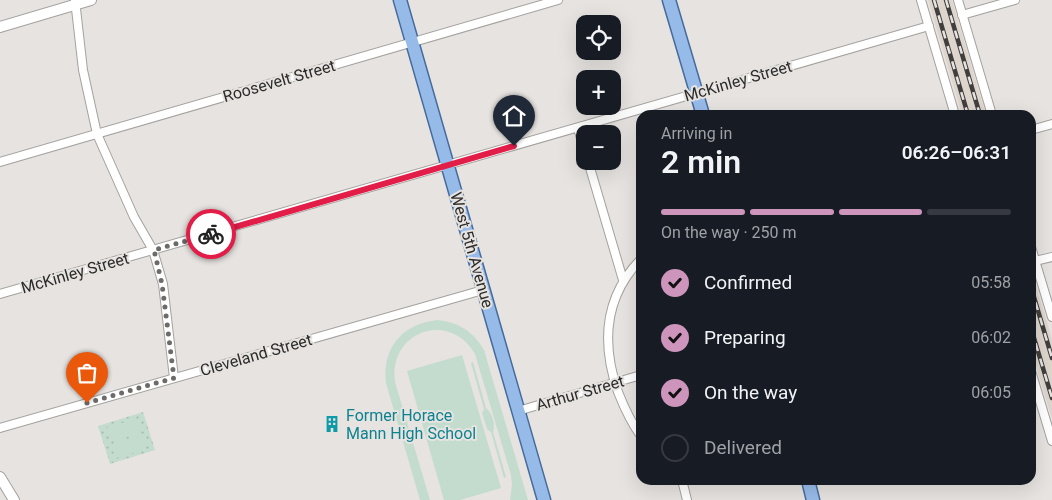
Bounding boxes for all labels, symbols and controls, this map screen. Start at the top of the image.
map controls [576,15,621,170]
button: locate [576,15,621,60]
street label: Roosevelt Street [221,56,337,106]
street label: McKinley Street [682,57,794,105]
button: + [576,70,621,115]
pin [493,95,535,146]
icon: home [500,102,528,130]
text: Arriving in [661,124,732,143]
button: − [576,125,621,170]
text: 06:26–06:31 [902,141,1011,164]
text: 2 min [661,143,741,181]
street label: West 5th Avenue [446,190,498,310]
courier [186,209,236,259]
icon: bike [197,220,225,248]
text: On the way · 250 m [661,223,797,242]
street label: McKinley Street [19,249,131,297]
icon: check [661,269,689,297]
text: Confirmed [704,271,792,294]
text: 05:58 [971,273,1011,292]
icon: check [661,324,689,352]
text: Preparing [704,326,786,349]
text: 06:02 [971,328,1011,347]
street label: Cleveland Street [198,330,314,380]
pin [66,352,108,403]
icon: bag [73,359,101,387]
street label: Arthur Street [534,371,626,415]
icon: check [661,379,689,407]
text: On the way [704,381,797,404]
text: 06:05 [971,383,1011,402]
place label: Former Horace Mann High School [346,406,476,443]
building icon: Former Horace Mann High School [322,414,342,434]
text: Delivered [704,436,782,459]

